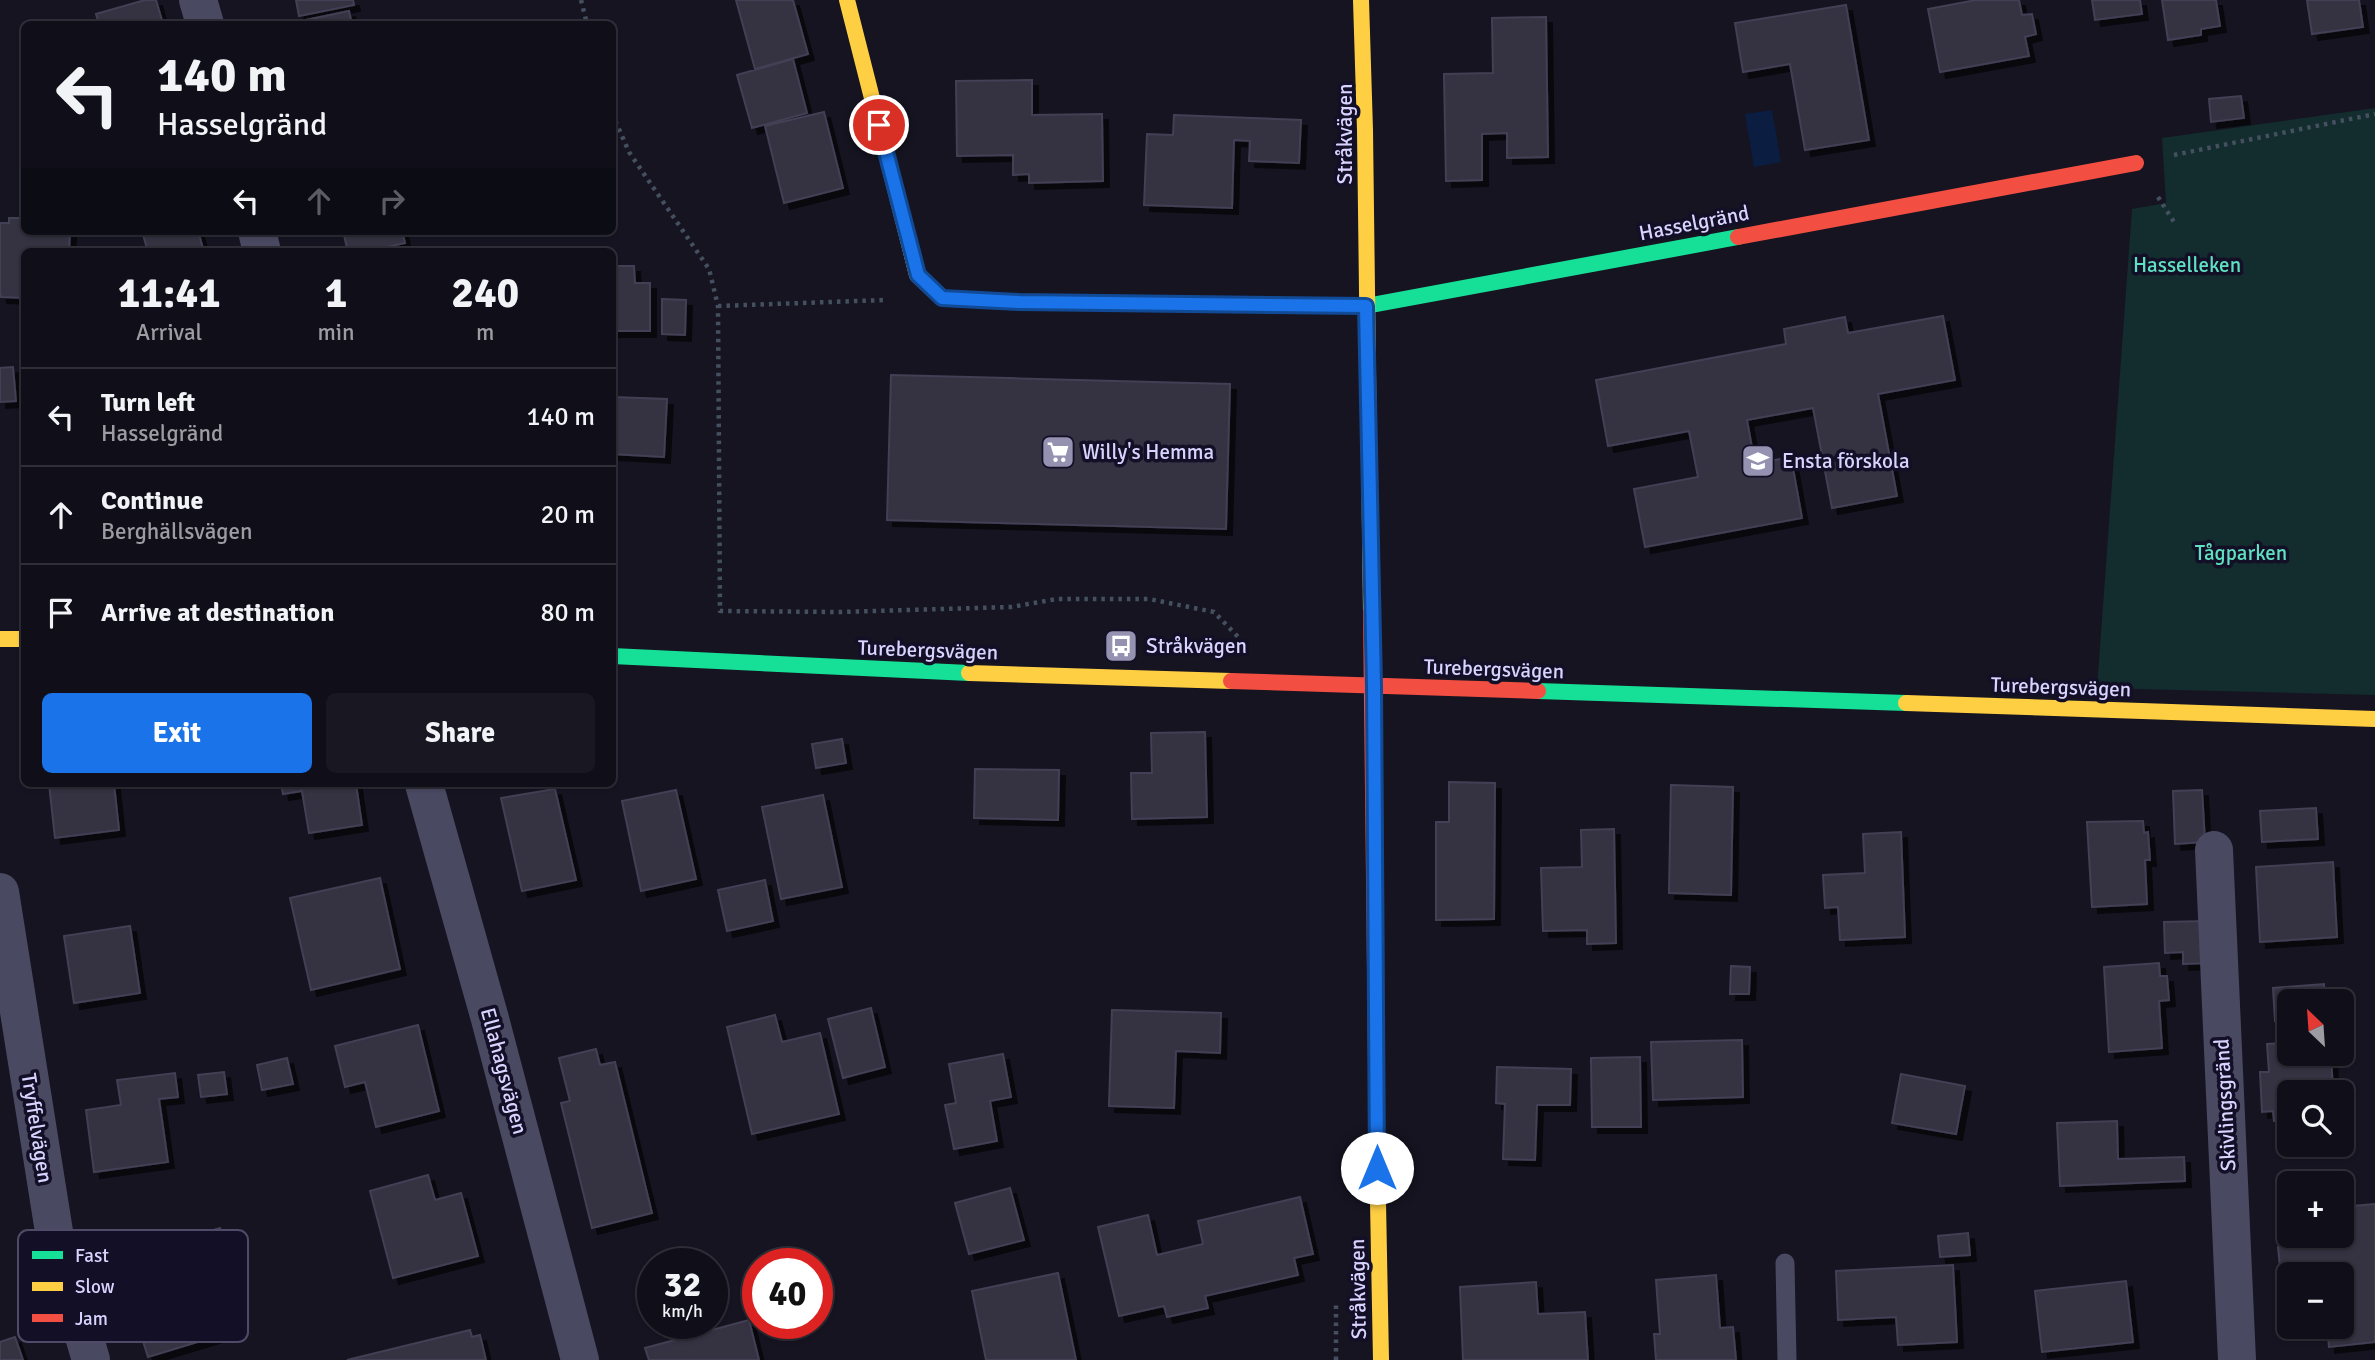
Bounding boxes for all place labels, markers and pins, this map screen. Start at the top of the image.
pin [849,95,909,155]
supermarket icon: Willy's Hemma [1039,433,1077,471]
place label: Willy's Hemma [1082,439,1214,465]
school or university icon: Ensta förskola [1739,442,1777,480]
place label: Ensta förskola [1782,448,1910,474]
bus stop icon: Stråkvägen [1102,627,1140,665]
place label: Stråkvägen [1146,633,1247,659]

